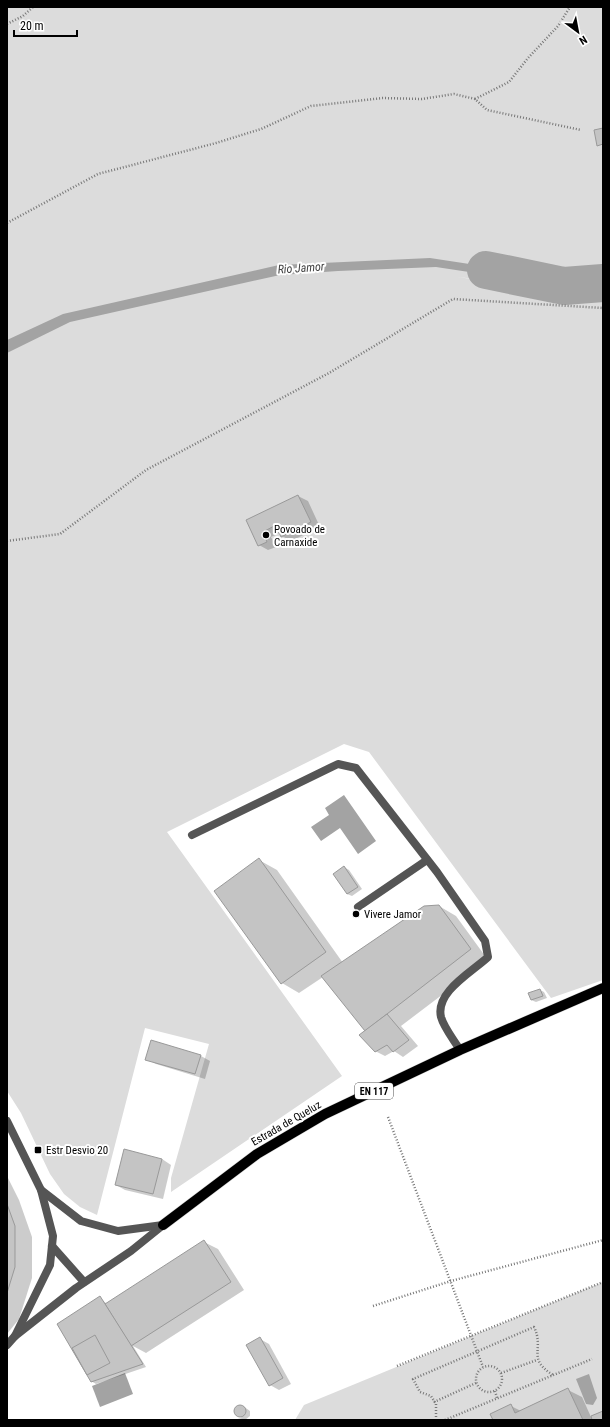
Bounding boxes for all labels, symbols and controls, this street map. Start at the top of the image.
scale bar [14,12,77,38]
north arrow [558,12,598,52]
text: 20 m [20,19,44,33]
text: N [577,33,589,47]
water label: Rio Jamor [277,259,325,277]
place label: Povoado de Carnaxide [274,523,325,549]
marker: Povoado de Carnaxide [261,530,271,540]
place label: Vivere Jamor [364,908,422,921]
marker: Vivere Jamor [351,909,361,919]
road number: EN 117 [355,1083,393,1099]
street label: Estrada de Queluz [249,1098,324,1149]
place label: Estr Desvio 20 [46,1144,108,1157]
marker: Estr Desvio 20 [33,1145,43,1155]

